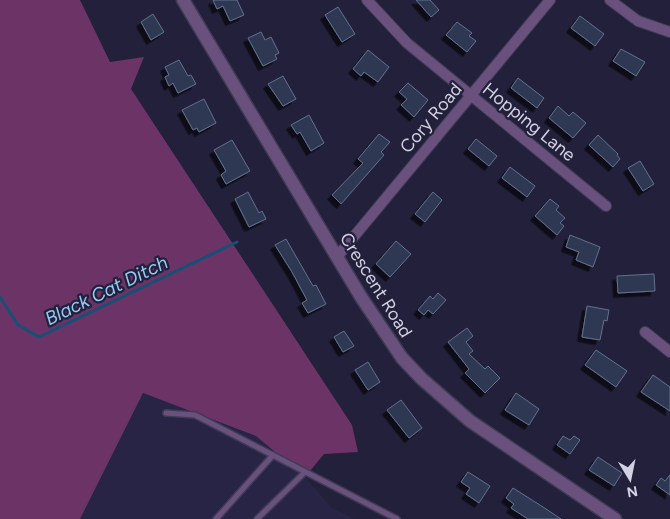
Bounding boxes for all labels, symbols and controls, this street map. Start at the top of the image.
street label: Cory Road [395,78,467,158]
street label: Hopping Lane [478,78,580,166]
street label: Crescent Road [335,228,417,342]
water label: Black Cat Ditch [41,251,172,330]
north arrow [605,454,655,504]
text: N [625,482,639,501]

